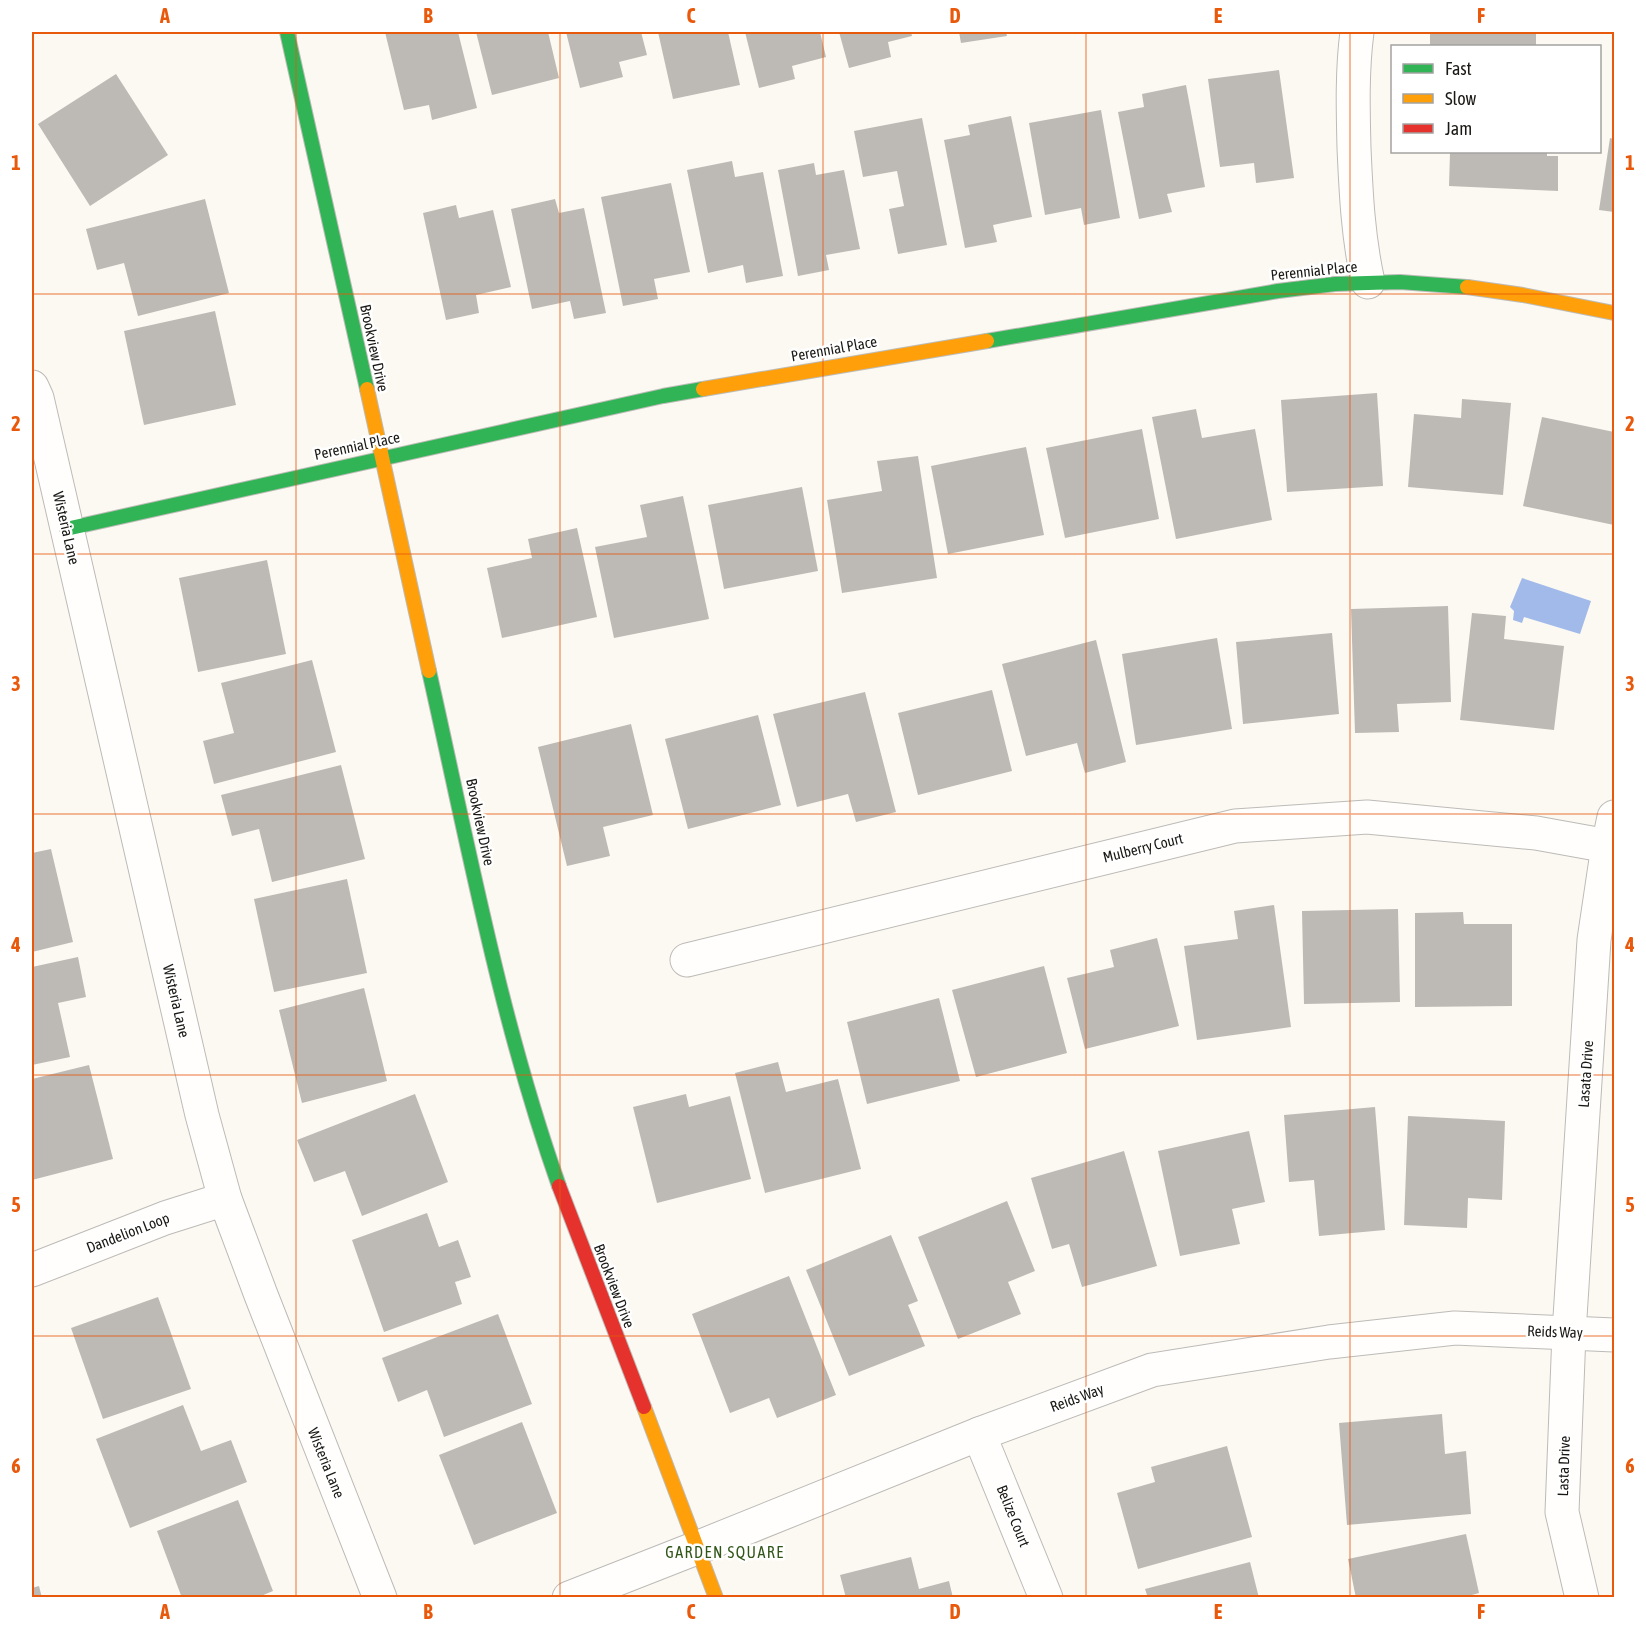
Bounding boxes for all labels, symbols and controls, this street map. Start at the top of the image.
text: A [159,4,170,27]
text: B [423,4,433,27]
text: C [687,4,696,27]
text: D [949,4,961,27]
text: E [1214,4,1223,27]
text: F [1477,4,1485,27]
legend [1391,45,1601,153]
text: Fast [1445,58,1472,79]
text: Slow [1445,88,1476,109]
text: Jam [1445,118,1472,139]
text: 1 [11,151,21,174]
text: 1 [1625,151,1635,174]
street label: Perennial Place [1270,257,1358,283]
street label: Brookview Drive [357,303,392,393]
street label: Perennial Place [790,333,878,364]
text: 2 [11,412,21,435]
text: 2 [1625,412,1635,435]
street label: Perennial Place [313,428,401,463]
street label: Wisteria Lane [50,490,83,566]
text: 3 [11,672,21,695]
text: 3 [1625,672,1635,695]
street label: Brookview Drive [463,777,498,867]
street label: Mulberry Court [1101,829,1185,866]
text: 4 [10,933,21,956]
text: 4 [1624,933,1635,956]
street label: Wisteria Lane [160,963,193,1039]
street label: Lasata Drive [1575,1040,1596,1108]
text: 5 [11,1193,21,1216]
text: 5 [1625,1193,1635,1216]
street label: Dandelion Loop [84,1209,172,1256]
street label: Brookview Drive [591,1241,638,1330]
street label: Reids Way [1527,1322,1583,1341]
street label: Reids Way [1048,1380,1106,1415]
street label: Wisteria Lane [305,1425,348,1501]
street label: Lasta Drive [1554,1435,1573,1497]
text: 6 [11,1454,21,1477]
text: 6 [1625,1454,1635,1477]
street label: Belize Court [993,1482,1034,1549]
district label: GARDEN SQUARE [665,1543,785,1561]
text: A [159,1600,170,1623]
text: B [423,1600,433,1623]
text: C [687,1600,696,1623]
text: D [949,1600,961,1623]
text: E [1214,1600,1223,1623]
text: F [1477,1600,1485,1623]

